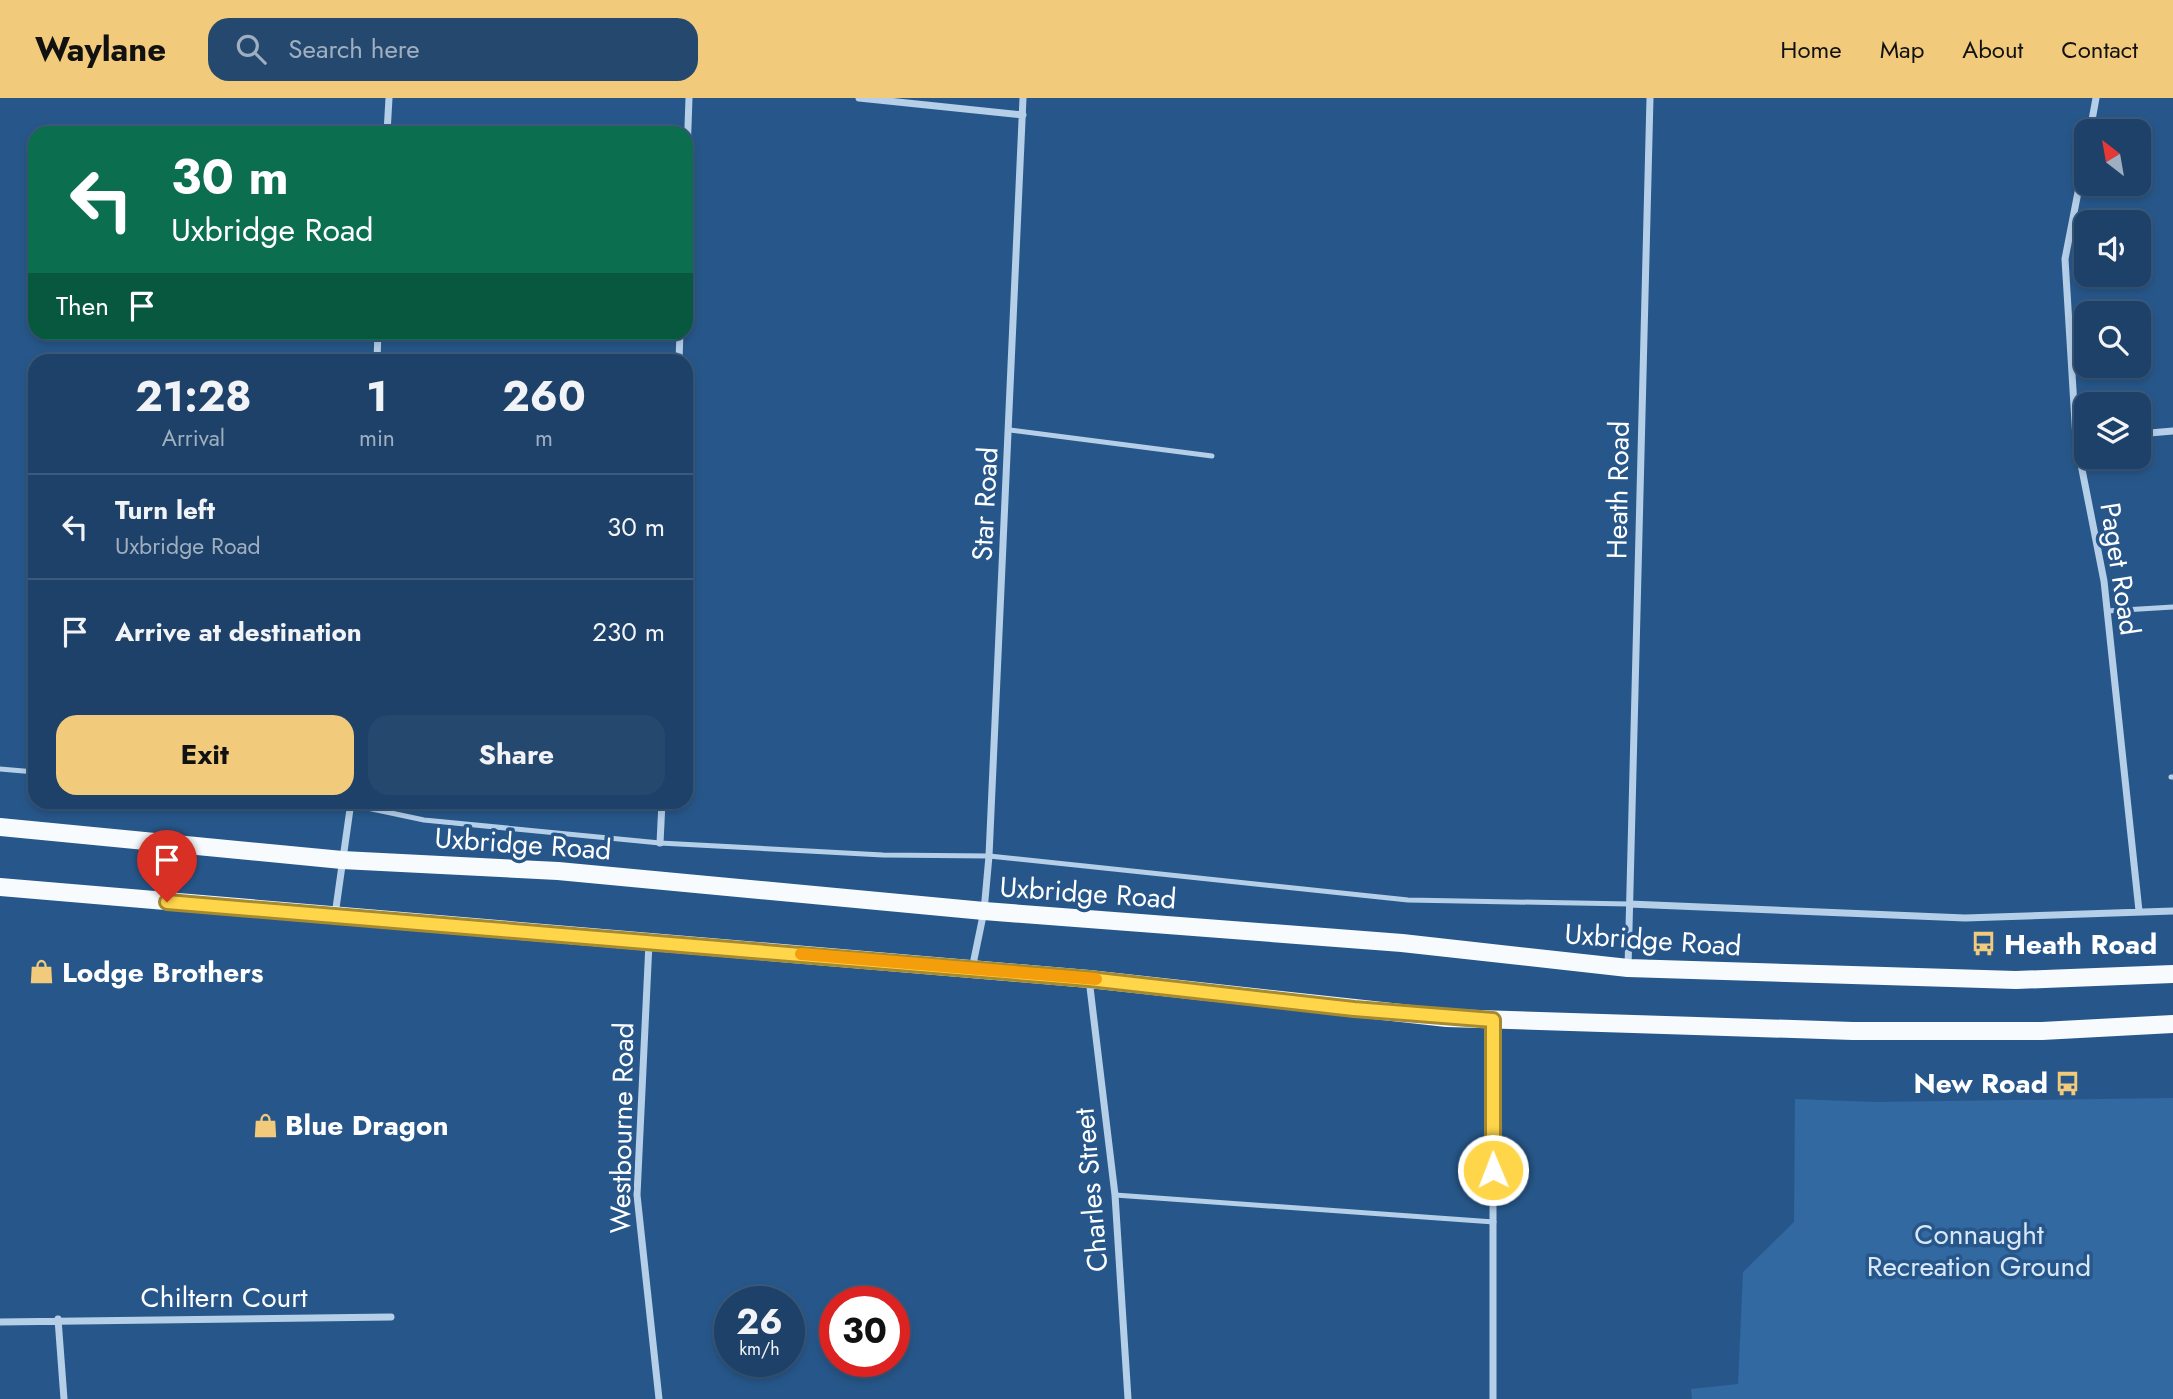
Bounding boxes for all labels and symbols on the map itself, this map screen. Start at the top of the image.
north arrow [2074,119,2151,196]
street label: Heath Road [1596,421,1640,559]
street label: Star Road [962,446,1008,562]
street label: Paget Road [2089,500,2151,638]
street label: Uxbridge Road [433,817,613,871]
pin [137,830,197,902]
street label: Uxbridge Road [998,866,1178,920]
street label: Uxbridge Road [1563,913,1743,967]
place label: Heath Road [2004,924,2157,965]
bus stop icon: Heath Road [1970,930,1998,958]
place label: Lodge Brothers [62,952,264,993]
shop icon: Lodge Brothers [28,958,56,986]
street label: Westbourne Road [600,1022,644,1234]
place label: New Road [1913,1063,2048,1104]
bus stop icon: New Road [2054,1069,2082,1097]
place label: Blue Dragon [285,1105,449,1146]
street label: Charles Street [1063,1106,1119,1274]
shop icon: Blue Dragon [251,1111,279,1139]
position arrow [1456,1133,1530,1207]
park label: Connaught Recreation Ground [1867,1214,2091,1287]
street label: Chiltern Court [141,1277,308,1318]
speed limit sign: 30 [819,1286,910,1377]

